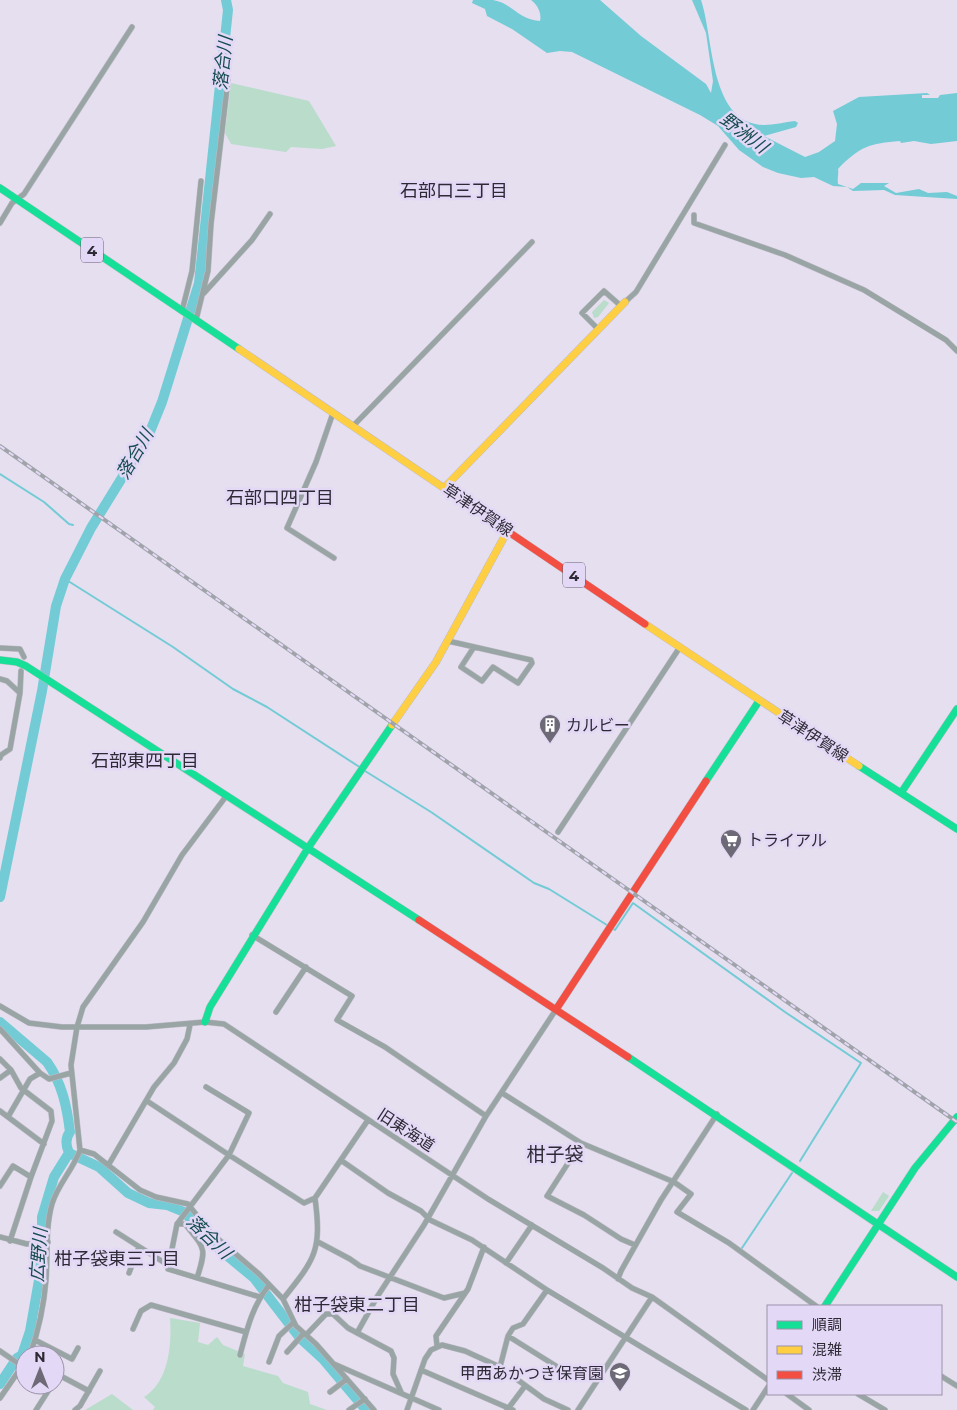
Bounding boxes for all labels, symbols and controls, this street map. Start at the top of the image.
water label: 落合川 [209,33,237,91]
water label: 野洲川 [716,108,774,159]
district label: 石部口三丁目 [400,180,508,202]
road number: 4 [81,238,103,262]
water label: 落合川 [112,423,159,483]
street label: 草津伊賀線 [440,480,516,540]
district label: 石部口四丁目 [226,487,334,509]
road number: 4 [563,562,585,588]
street label: 草津伊賀線 [774,706,852,766]
building icon: カルビー [538,713,562,744]
place label: カルビー [566,716,630,735]
district label: 石部東四丁目 [91,750,199,772]
supermarket icon: トライアル [719,828,743,859]
place label: トライアル [747,831,827,850]
street label: 旧東海道 [374,1105,438,1155]
district label: 柑子袋 [526,1143,584,1166]
water label: 落合川 [182,1210,238,1265]
water label: 広野川 [26,1225,52,1283]
district label: 柑子袋東三丁目 [54,1248,180,1270]
district label: 柑子袋東二丁目 [294,1294,420,1316]
legend [767,1305,942,1395]
text: 順調 [812,1315,842,1334]
text: 混雑 [812,1340,842,1359]
north arrow [15,1345,65,1395]
text: N [34,1348,46,1366]
school or university icon: 甲西あかつき保育園 [608,1361,632,1392]
place label: 甲西あかつき保育園 [460,1364,604,1383]
text: 渋滞 [812,1365,842,1384]

